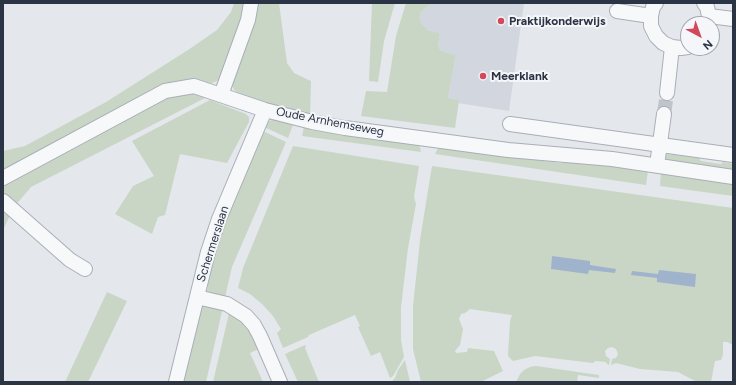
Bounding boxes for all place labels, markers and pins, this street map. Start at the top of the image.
place label: Praktijkonderwijs [509,14,606,28]
marker: Praktijkonderwijs [496,16,506,26]
place label: Meerklank [491,69,548,83]
marker: Meerklank [478,71,488,81]

